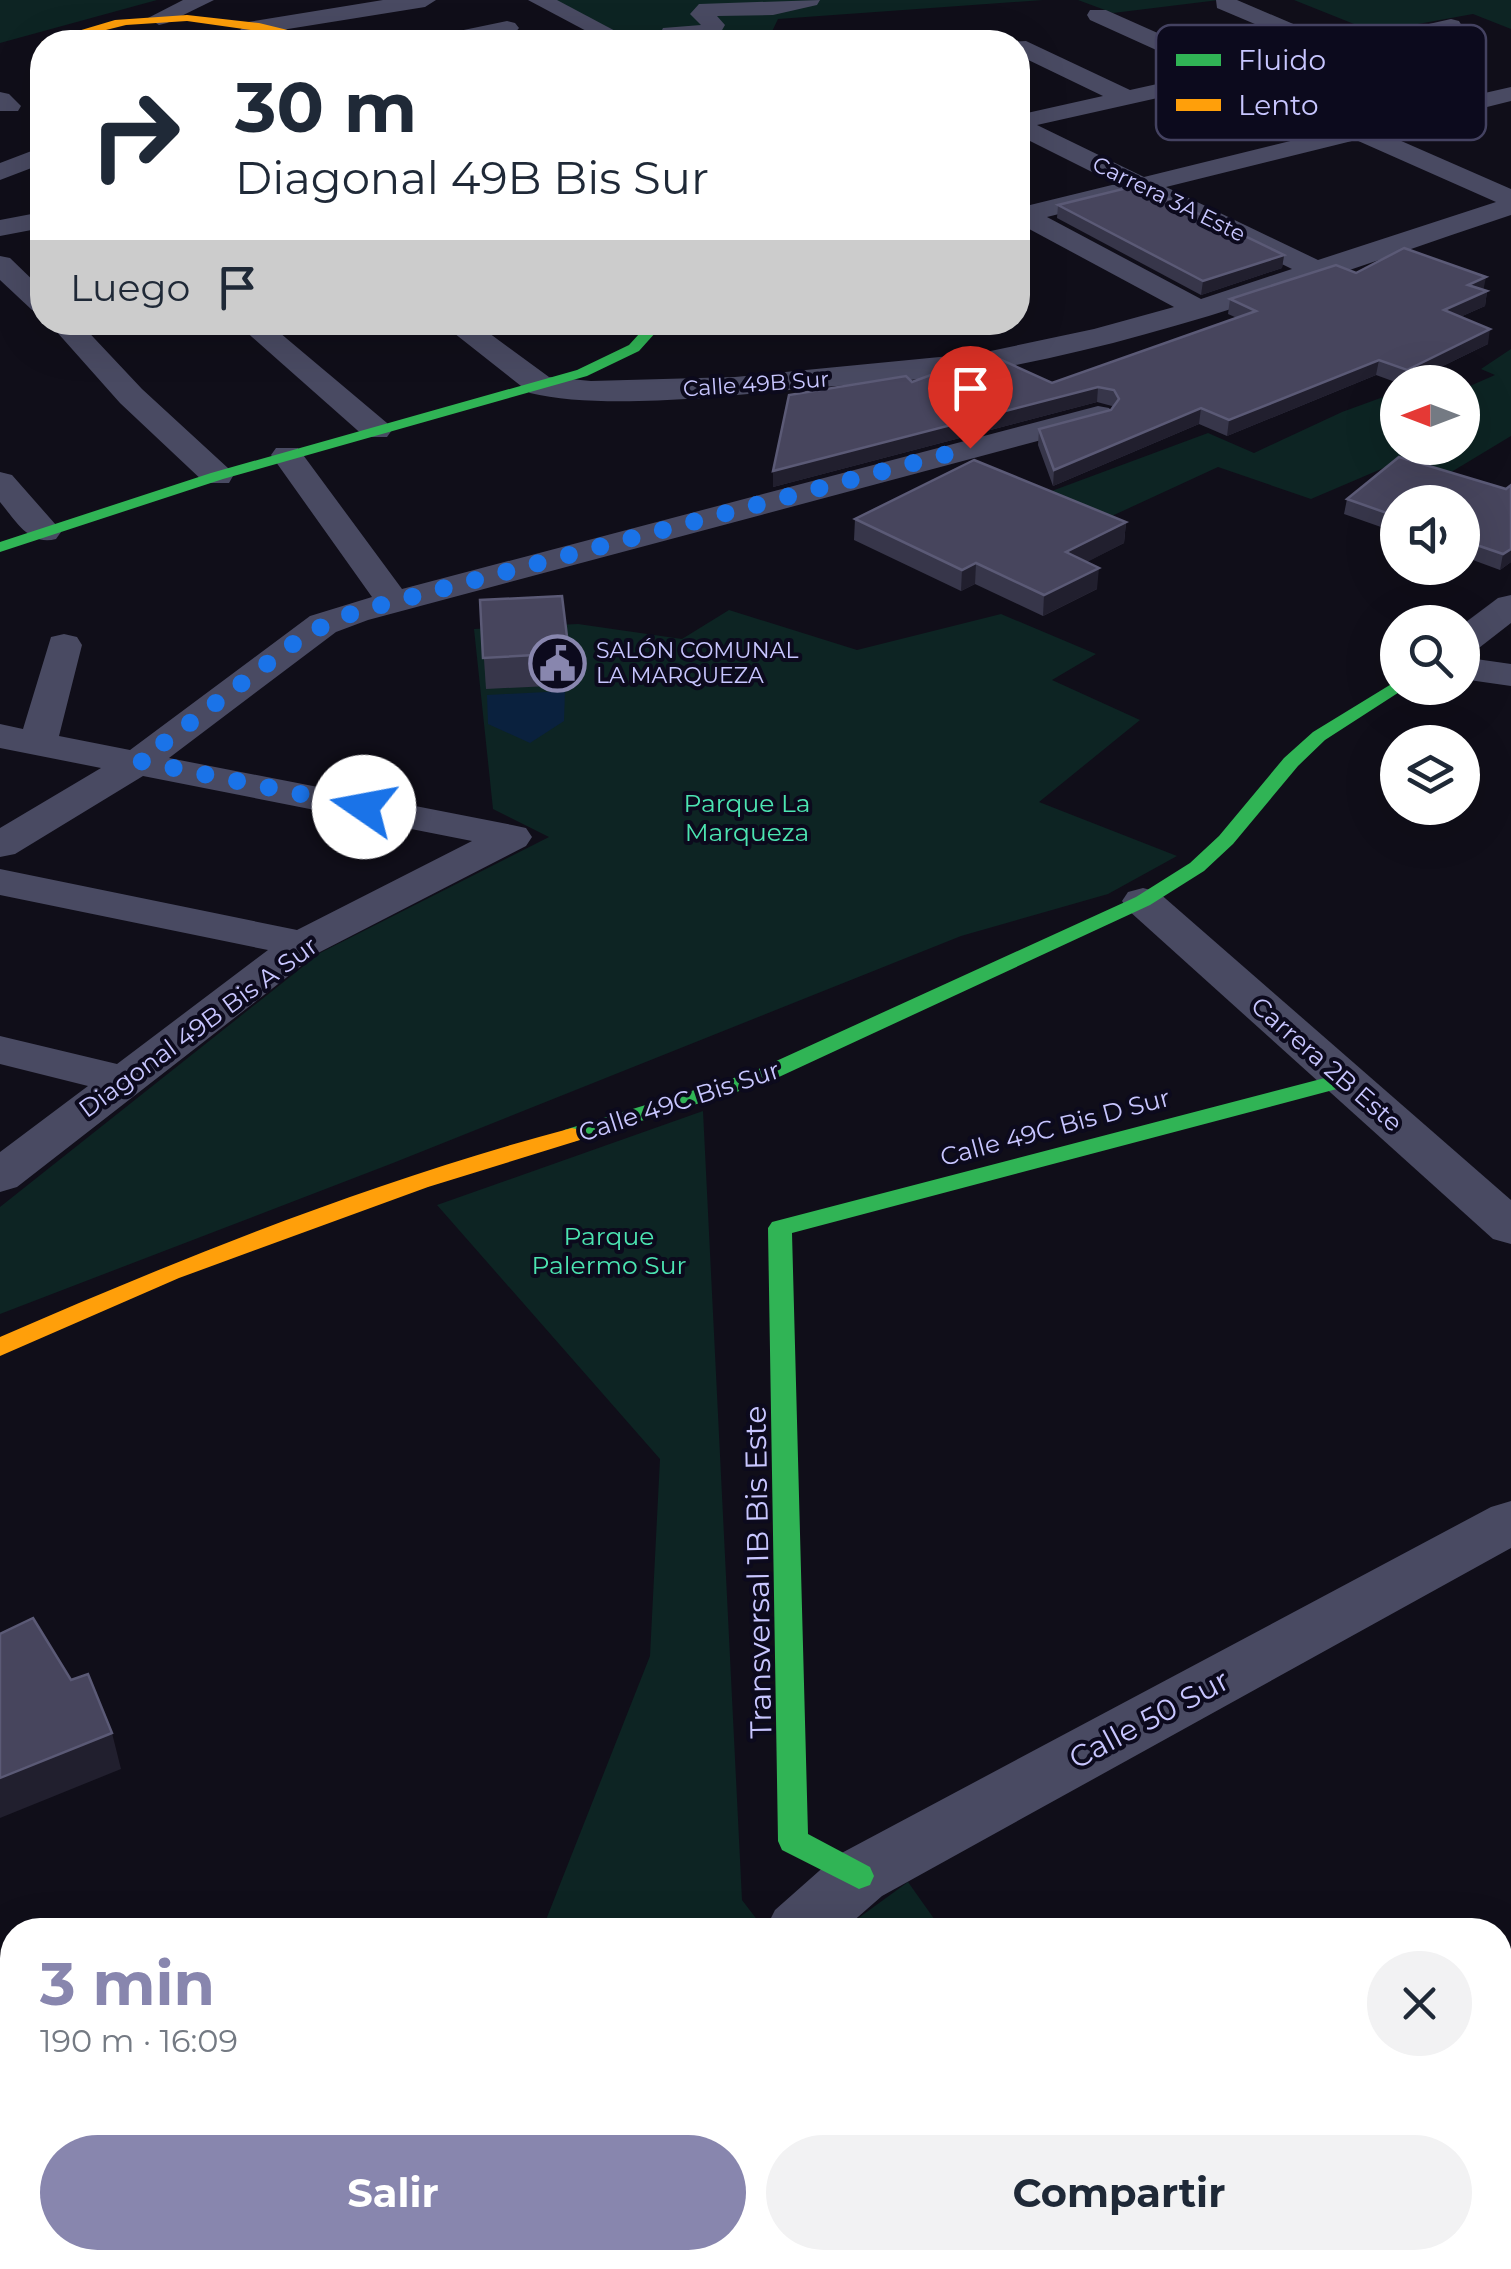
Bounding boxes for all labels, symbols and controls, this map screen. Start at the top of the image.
legend [1156,25,1486,140]
text: Fluido [1238,43,1326,77]
text: 30 m [235,64,417,150]
icon: right [70,70,200,200]
text: Lento [1238,88,1319,122]
text: Diagonal 49B Bis Sur [235,150,709,205]
street label: Carrera 3A Este [1088,150,1250,248]
icon: arrive [210,260,265,315]
text: Luego [70,264,190,311]
pin [928,346,1013,449]
icon: arrive [943,361,998,416]
street label: Calle 49B Sur [682,365,830,403]
north arrow [1380,365,1480,465]
map controls [1380,365,1480,825]
button: sound [1380,485,1480,585]
button: search [1380,605,1480,705]
public building icon: SALÓN COMUNAL LA MARQUEZA [527,633,587,693]
place label: SALÓN COMUNAL LA MARQUEZA [596,637,798,689]
button: layers [1380,725,1480,825]
position arrow [312,755,416,859]
park label: Parque La Marqueza [684,788,810,847]
street label: Diagonal 49B Bis A Sur [73,930,323,1124]
street label: Carrera 2B Este [1245,990,1409,1138]
street label: Calle 49C Bis Sur [575,1054,783,1148]
street label: Calle 49C Bis D Sur [937,1082,1173,1172]
park label: Parque Palermo Sur [532,1221,686,1280]
street label: Transversal 1B Bis Este [737,1405,779,1739]
street label: Calle 50 Sur [1063,1661,1235,1777]
text: 3 min [40,1947,215,2020]
button: close [1367,1951,1472,2056]
text: 190 m · 16:09 [40,2021,238,2060]
button: Salir [40,2135,746,2250]
button: Compartir [766,2135,1472,2250]

